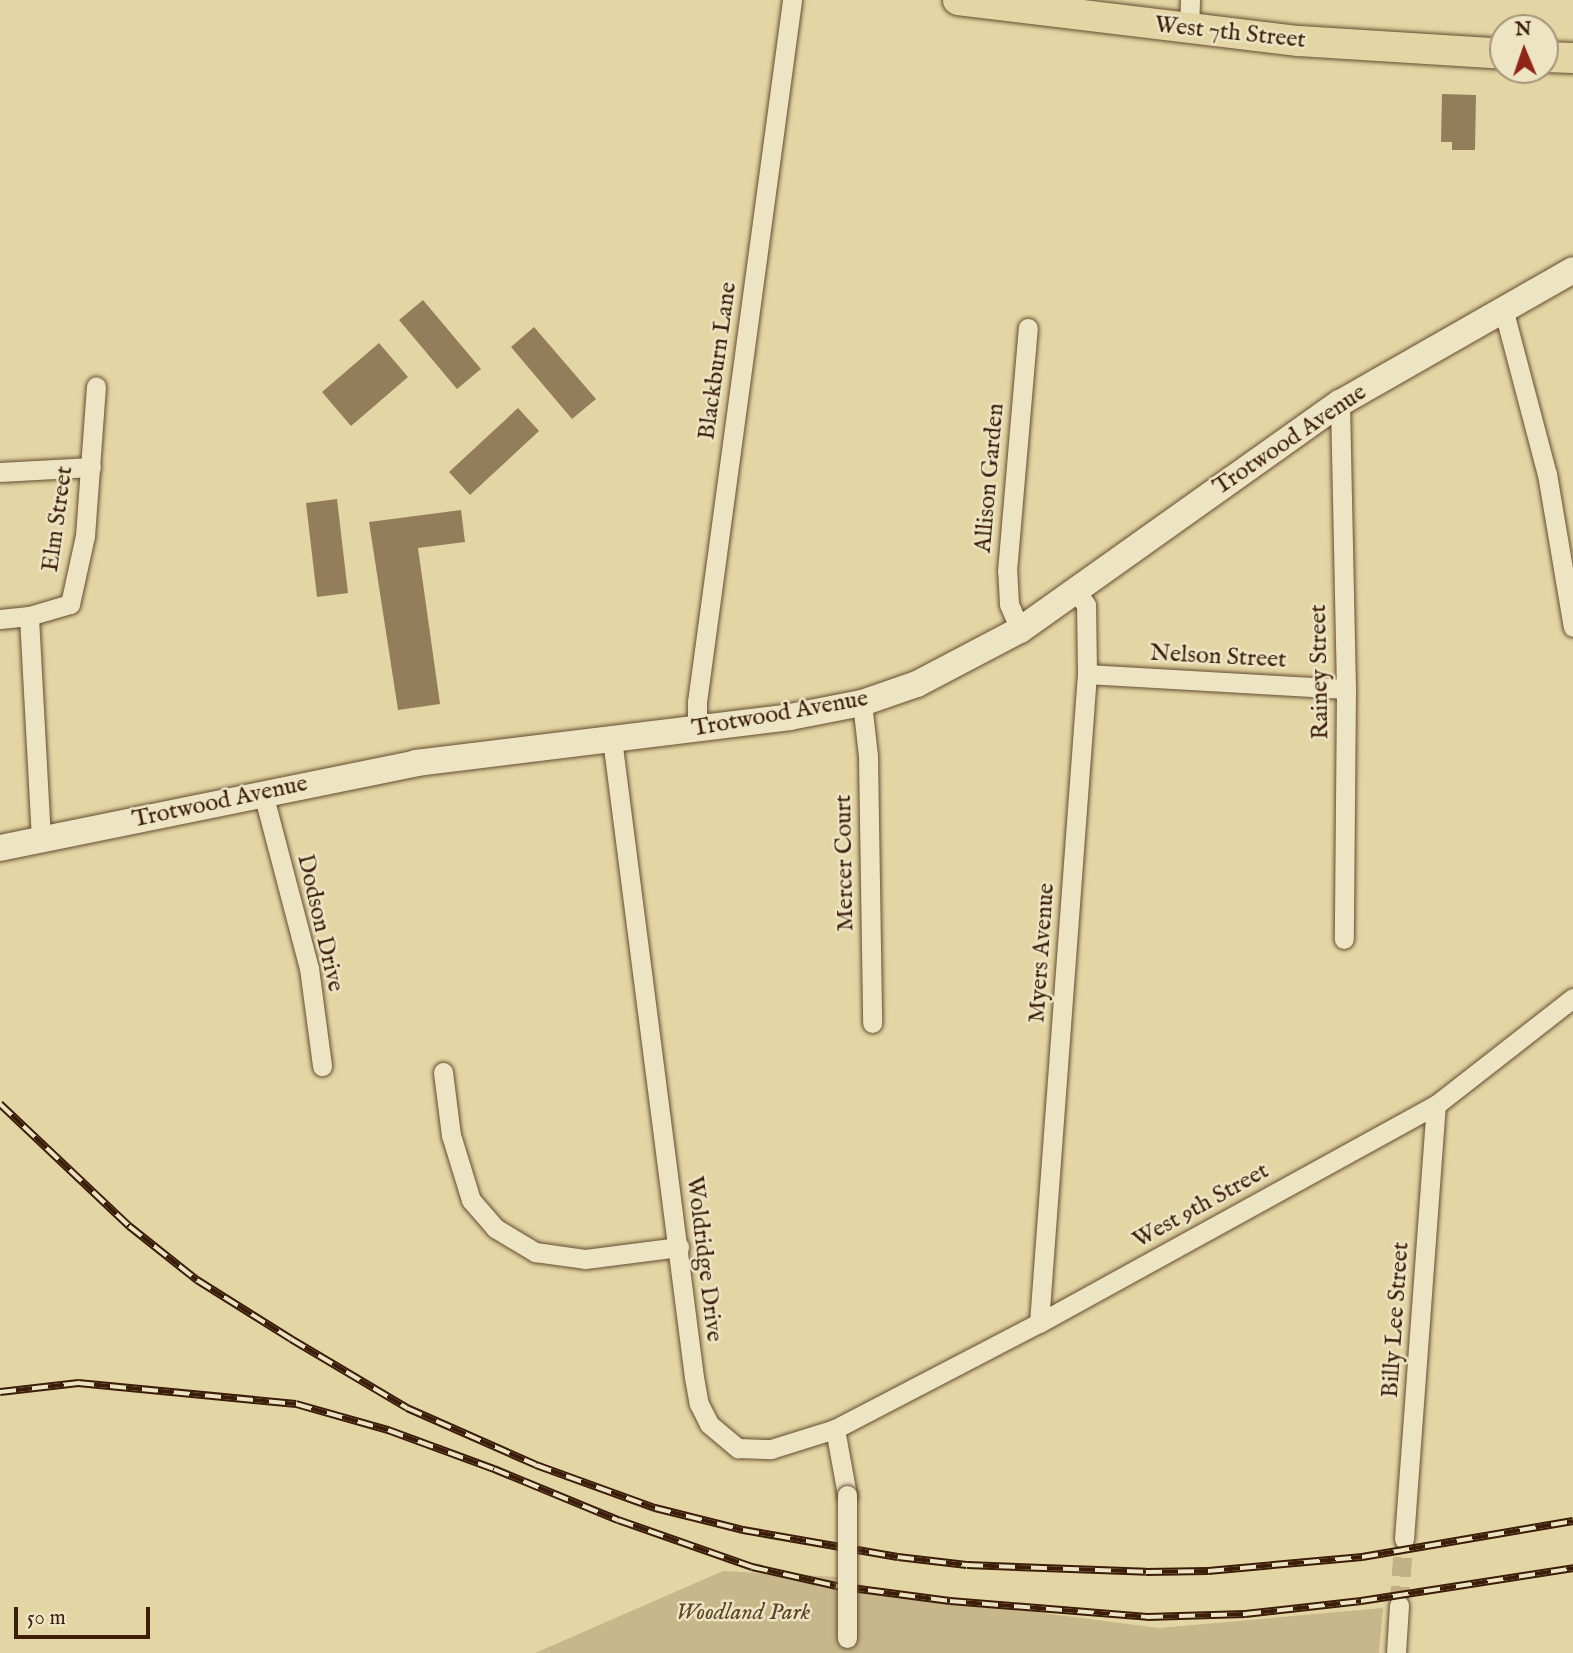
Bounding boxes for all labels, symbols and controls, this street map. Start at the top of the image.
street label: West 7th Street [1153,11,1307,55]
north arrow [1489,14,1559,84]
text: N [1515,18,1532,42]
street label: Blackburn Lane [693,280,743,442]
street label: Trotwood Avenue [1208,378,1372,502]
street label: Allison Garden [969,402,1011,554]
street label: Elm Street [36,464,80,574]
street label: Rainey Street [1304,604,1336,740]
street label: Nelson Street [1149,639,1287,675]
street label: Trotwood Avenue [690,684,870,744]
street label: Trotwood Avenue [130,769,310,835]
street label: Mercer Court [829,794,861,932]
street label: Dodson Drive [290,851,350,995]
street label: Myers Avenue [1023,882,1061,1024]
street label: West 9th Street [1128,1157,1274,1255]
street label: Woldridge Drive [680,1174,728,1344]
street label: Billy Lee Street [1376,1241,1416,1399]
scale bar [18,1594,154,1638]
park label: Woodland Park [676,1599,810,1627]
text: 50 m [27,1605,66,1632]

